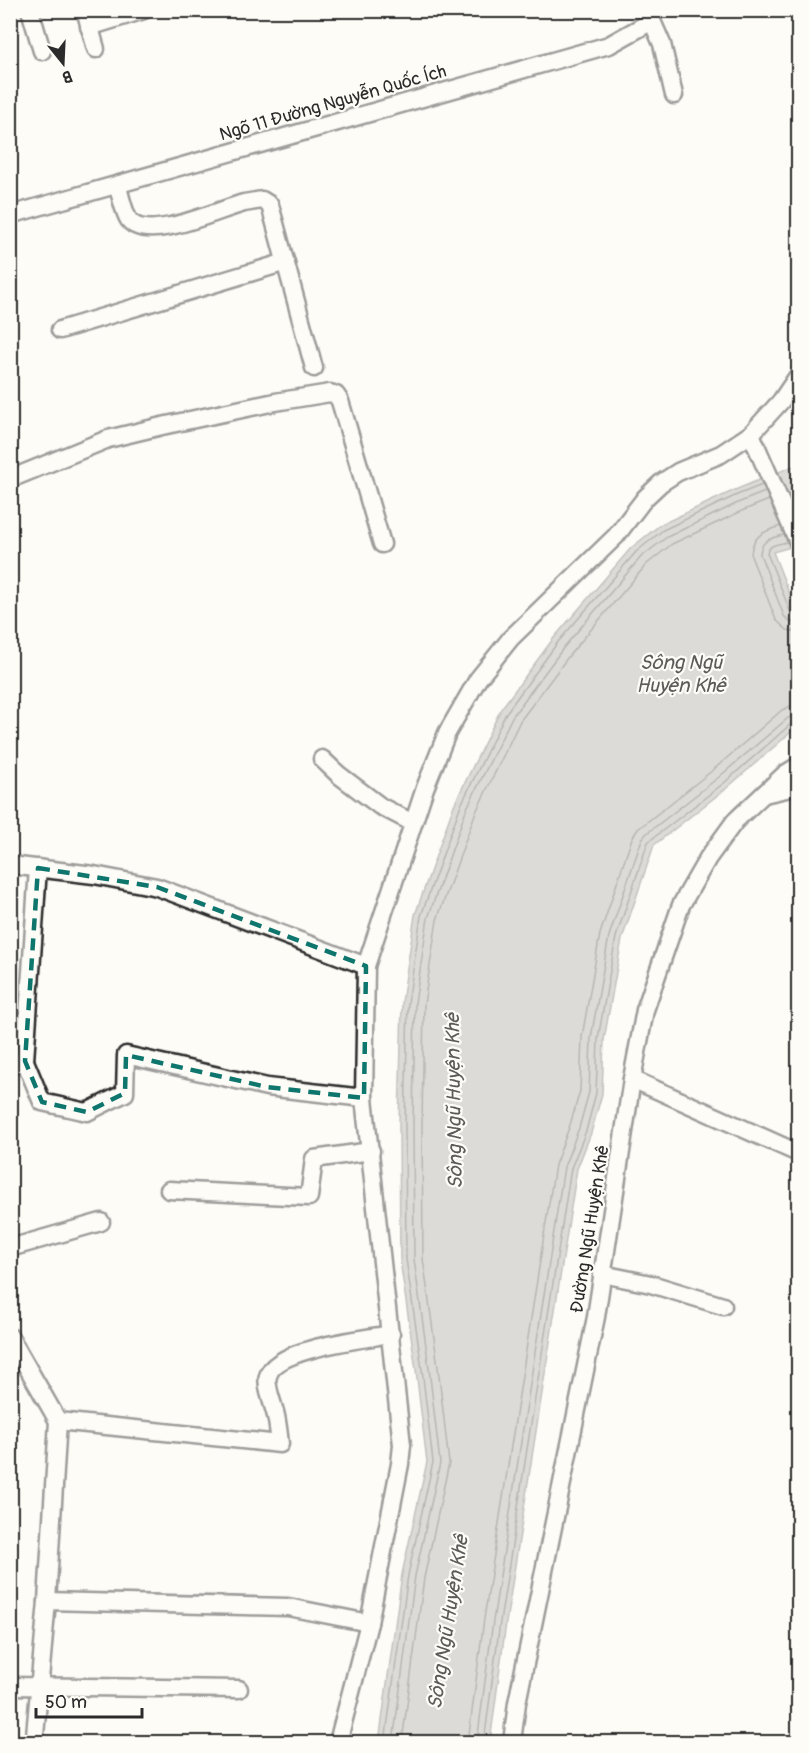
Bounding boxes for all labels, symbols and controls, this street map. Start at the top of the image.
north arrow [33,33,93,93]
street label: Ngõ 11 Đường Nguyễn Quốc Ích [217,60,449,146]
text: B [60,65,75,87]
water label: Sông Ngũ Huyện Khê [636,650,727,698]
water label: Sông Ngũ Huyện Khê [440,1011,468,1189]
street label: Đường Ngũ Huyện Khê [565,1143,615,1315]
water label: Sông Ngũ Huyện Khê [422,1532,474,1711]
scale bar [36,1681,142,1719]
text: 50 m [45,1691,87,1714]

